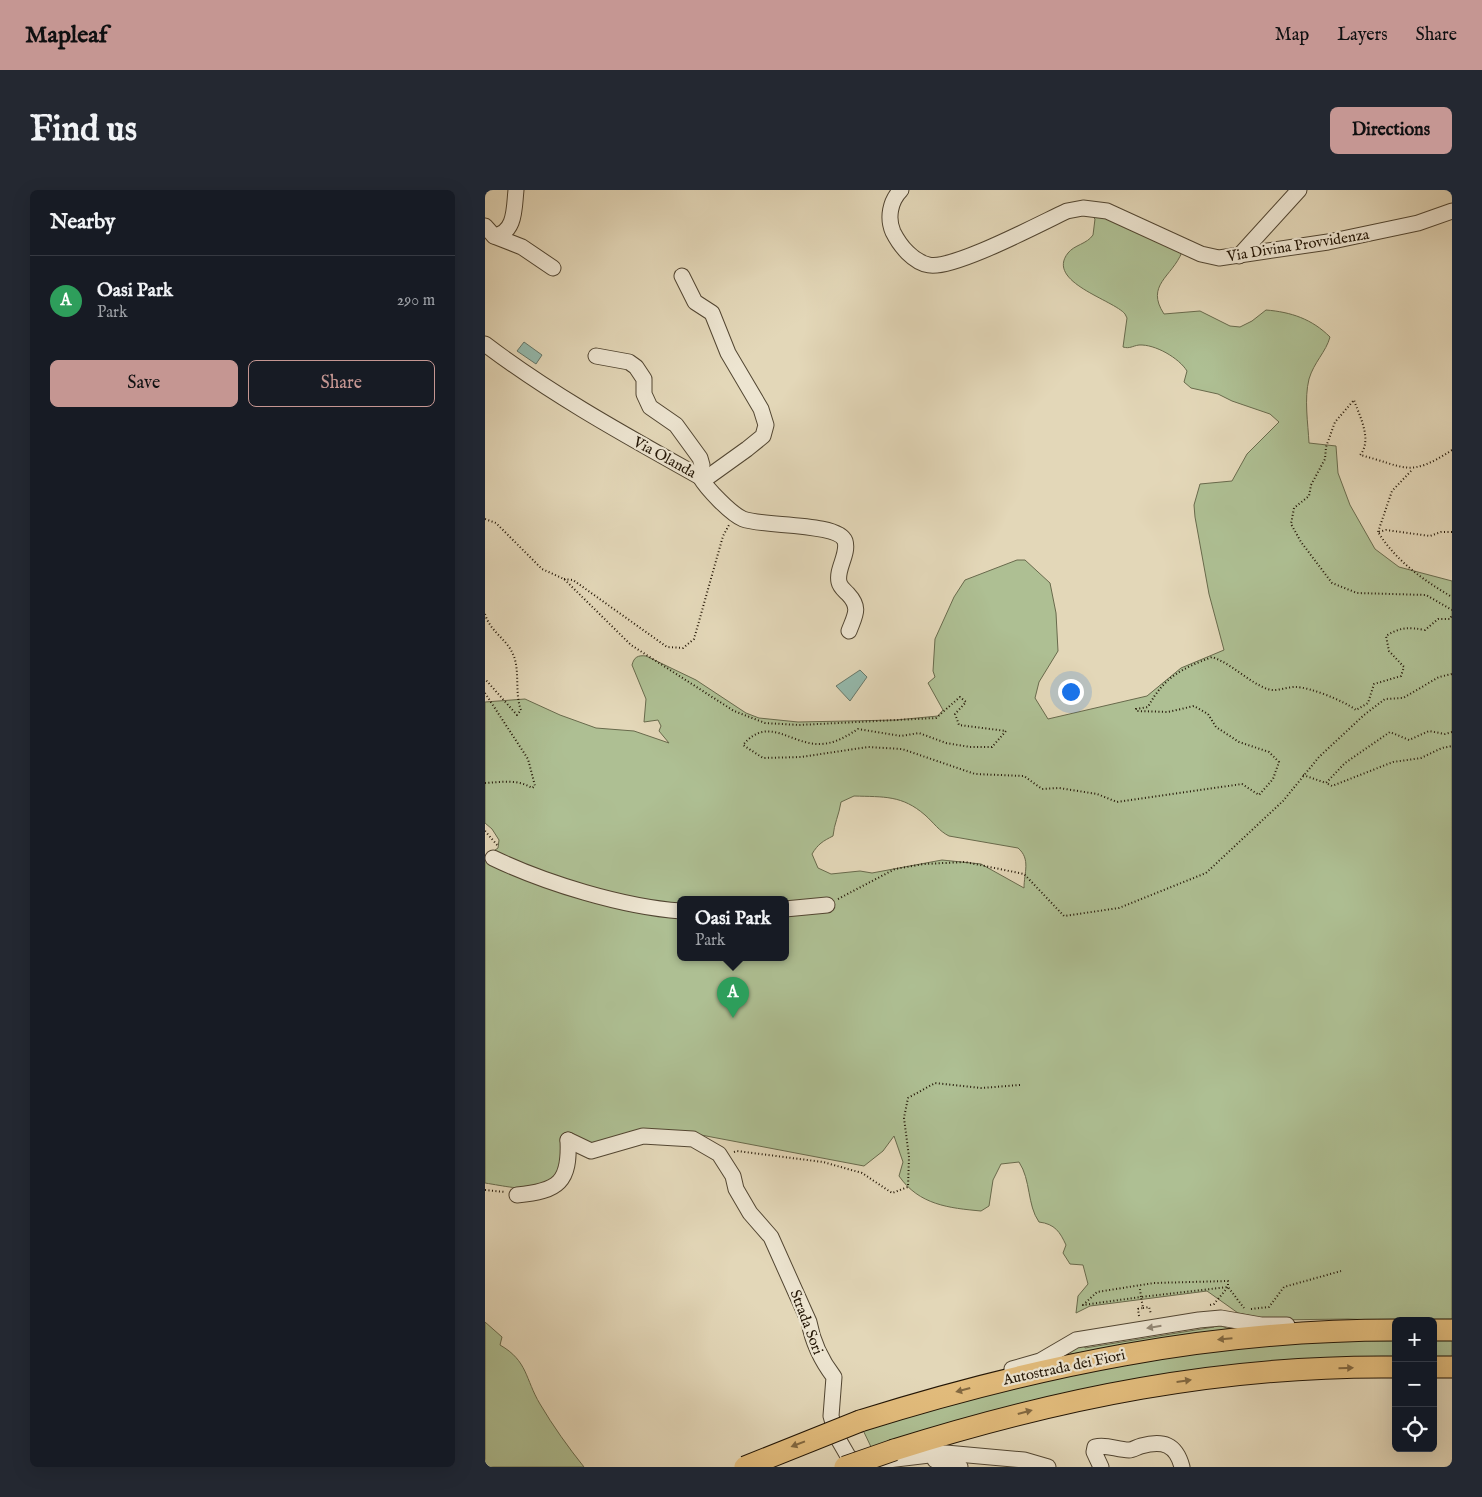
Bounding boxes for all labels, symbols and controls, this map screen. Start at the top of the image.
text: Mapleaf [25,20,107,51]
text: Map [1275,24,1309,47]
text: Layers [1337,24,1388,47]
text: Share [1416,24,1457,47]
button: Directions [1330,107,1452,154]
text: Find us [30,108,137,153]
text: Nearby [50,209,115,236]
street label: Via Divina Provvidenza [1225,225,1371,266]
text: Oasi Park [97,279,173,303]
text: A [61,291,71,311]
text: 290 m [397,291,435,311]
text: Park [97,303,127,323]
button: Save [50,360,238,407]
button: Share [248,360,435,407]
street label: Via Olanda [629,432,700,483]
your location [1058,679,1084,705]
popup [677,896,789,961]
text: Oasi Park [695,907,771,931]
text: Park [695,931,725,951]
pin: A [717,977,749,1018]
street label: Strada Sori [786,1287,828,1357]
map controls [1392,1317,1437,1452]
button: + [1392,1317,1437,1362]
one-way arrow [1145,1324,1161,1332]
one-way arrow [1217,1335,1233,1343]
street label: Autostrada dei Fiori [1000,1345,1127,1390]
button: − [1392,1362,1437,1407]
one-way arrow [1338,1363,1354,1371]
one-way arrow [1176,1377,1192,1385]
one-way arrow [955,1386,970,1394]
one-way arrow [1017,1407,1032,1415]
button: locate [1392,1407,1437,1452]
one-way arrow [791,1441,805,1449]

